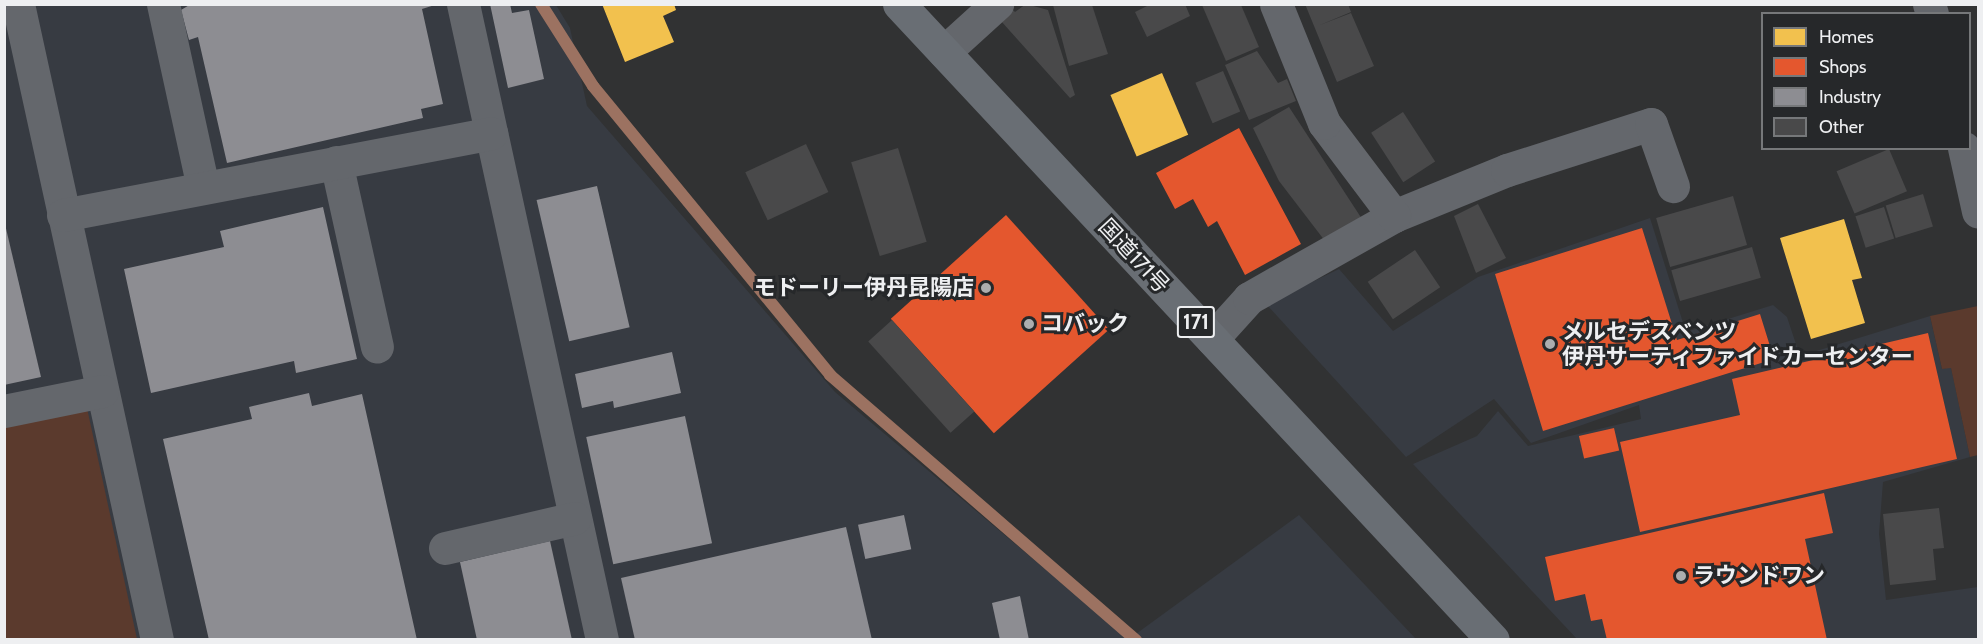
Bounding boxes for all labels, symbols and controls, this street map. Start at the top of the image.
legend [1761,12,1971,150]
text: Homes [1819,26,1874,48]
text: Shops [1819,56,1867,78]
text: Industry [1819,86,1881,108]
text: Other [1819,116,1864,138]
street label: 国道171号 [1093,214,1175,298]
place label: モドーリー伊丹昆陽店 [754,275,974,301]
marker: モドーリー伊丹昆陽店 [979,281,993,295]
road number: 171 [1176,304,1216,340]
place label: コバック [1041,311,1129,337]
marker: コバック [1022,317,1036,331]
place label: メルセデスベンツ 伊丹サーティファイドカーセンター [1562,318,1914,370]
marker: メルセデスベンツ 伊丹サーティファイドカーセンター [1543,337,1557,351]
place label: ラウンドワン [1693,563,1825,589]
marker: ラウンドワン [1674,569,1688,583]

